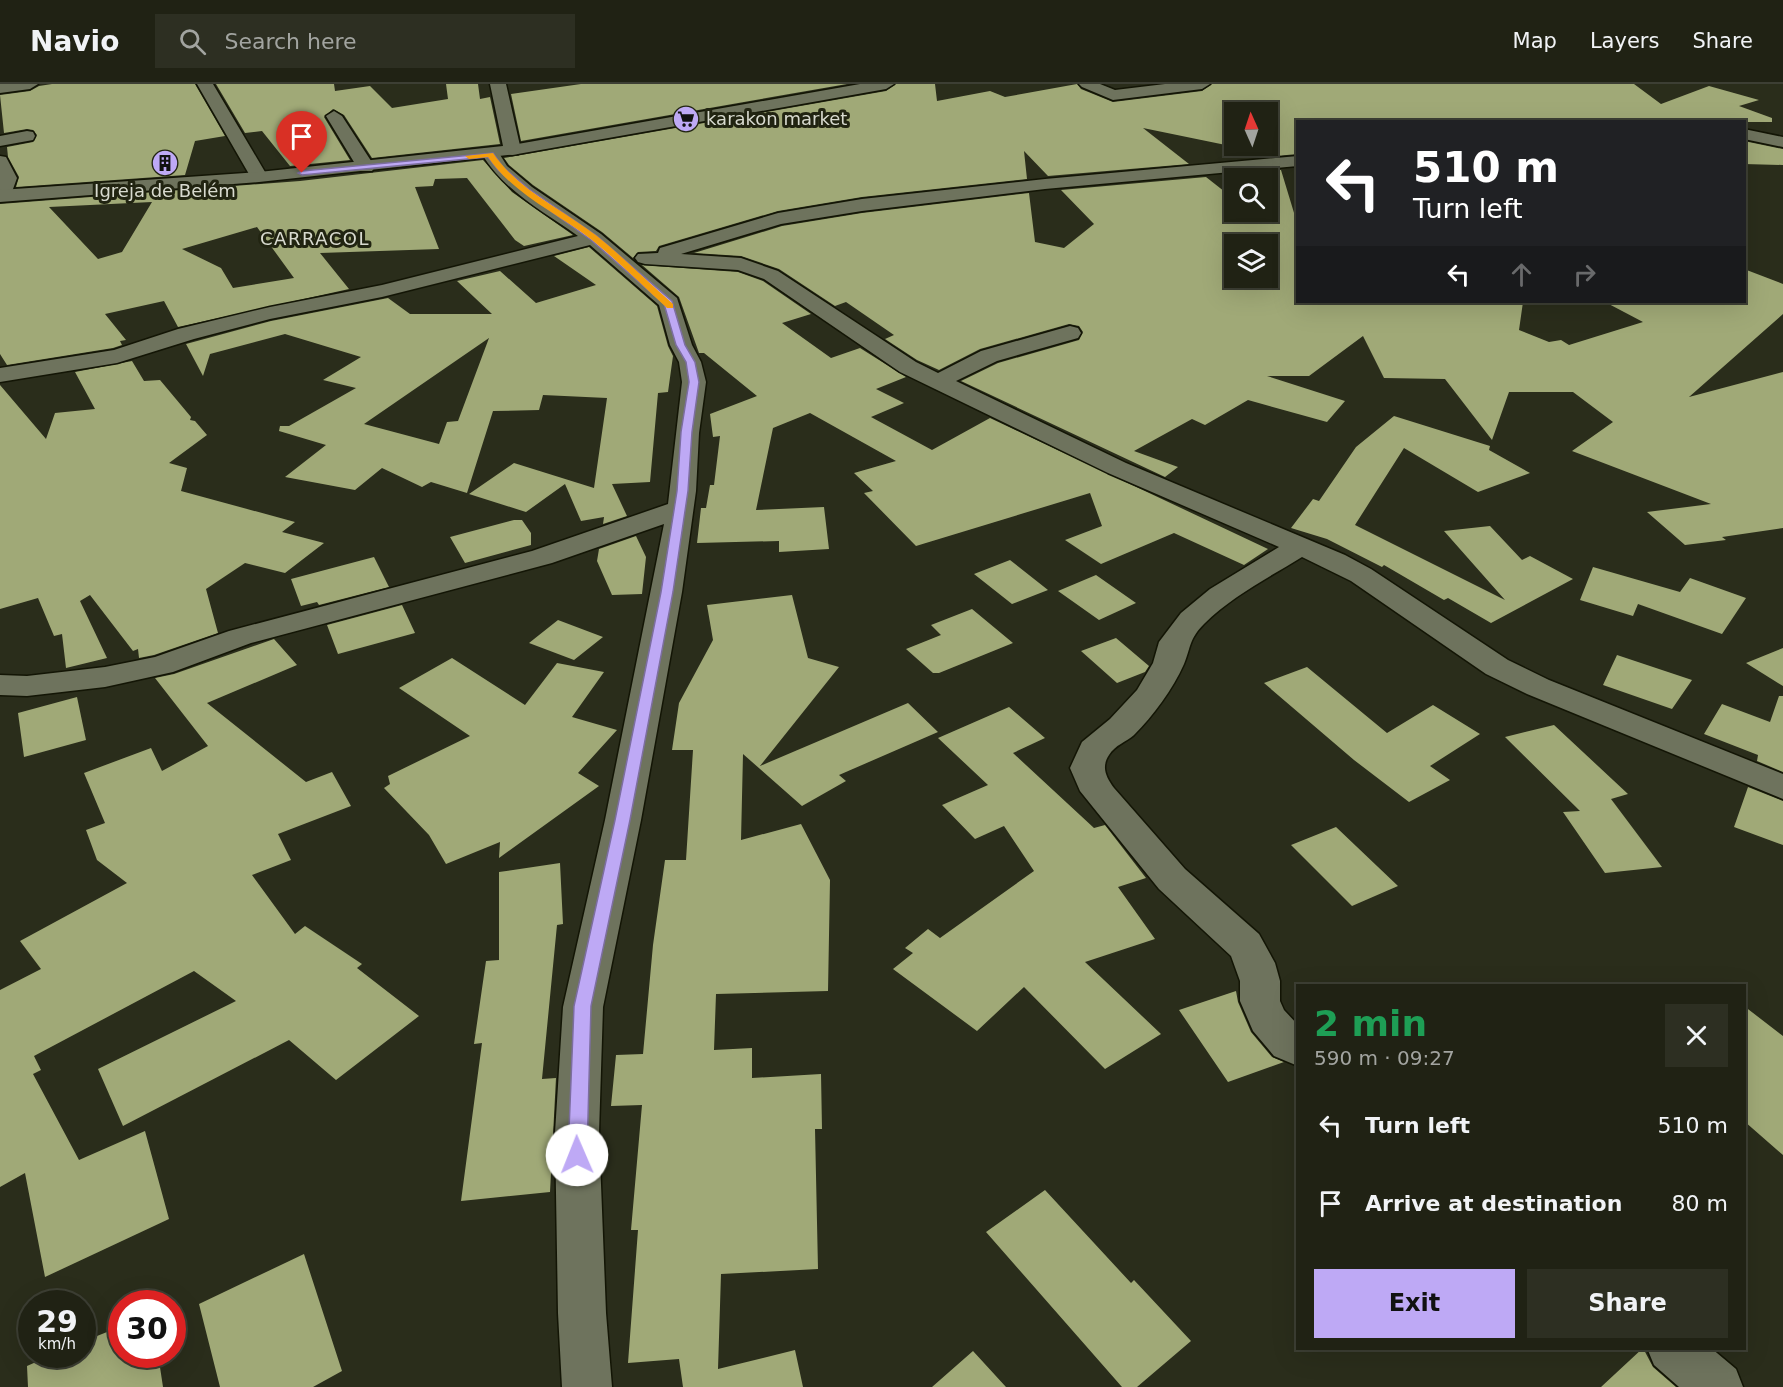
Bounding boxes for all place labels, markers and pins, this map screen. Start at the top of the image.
supermarket icon: karakon market [671,104,701,134]
place label: karakon market [706,108,847,129]
pin [276,111,327,173]
building icon: Igreja de Belém [150,148,180,178]
place label: Igreja de Belém [94,180,236,201]

